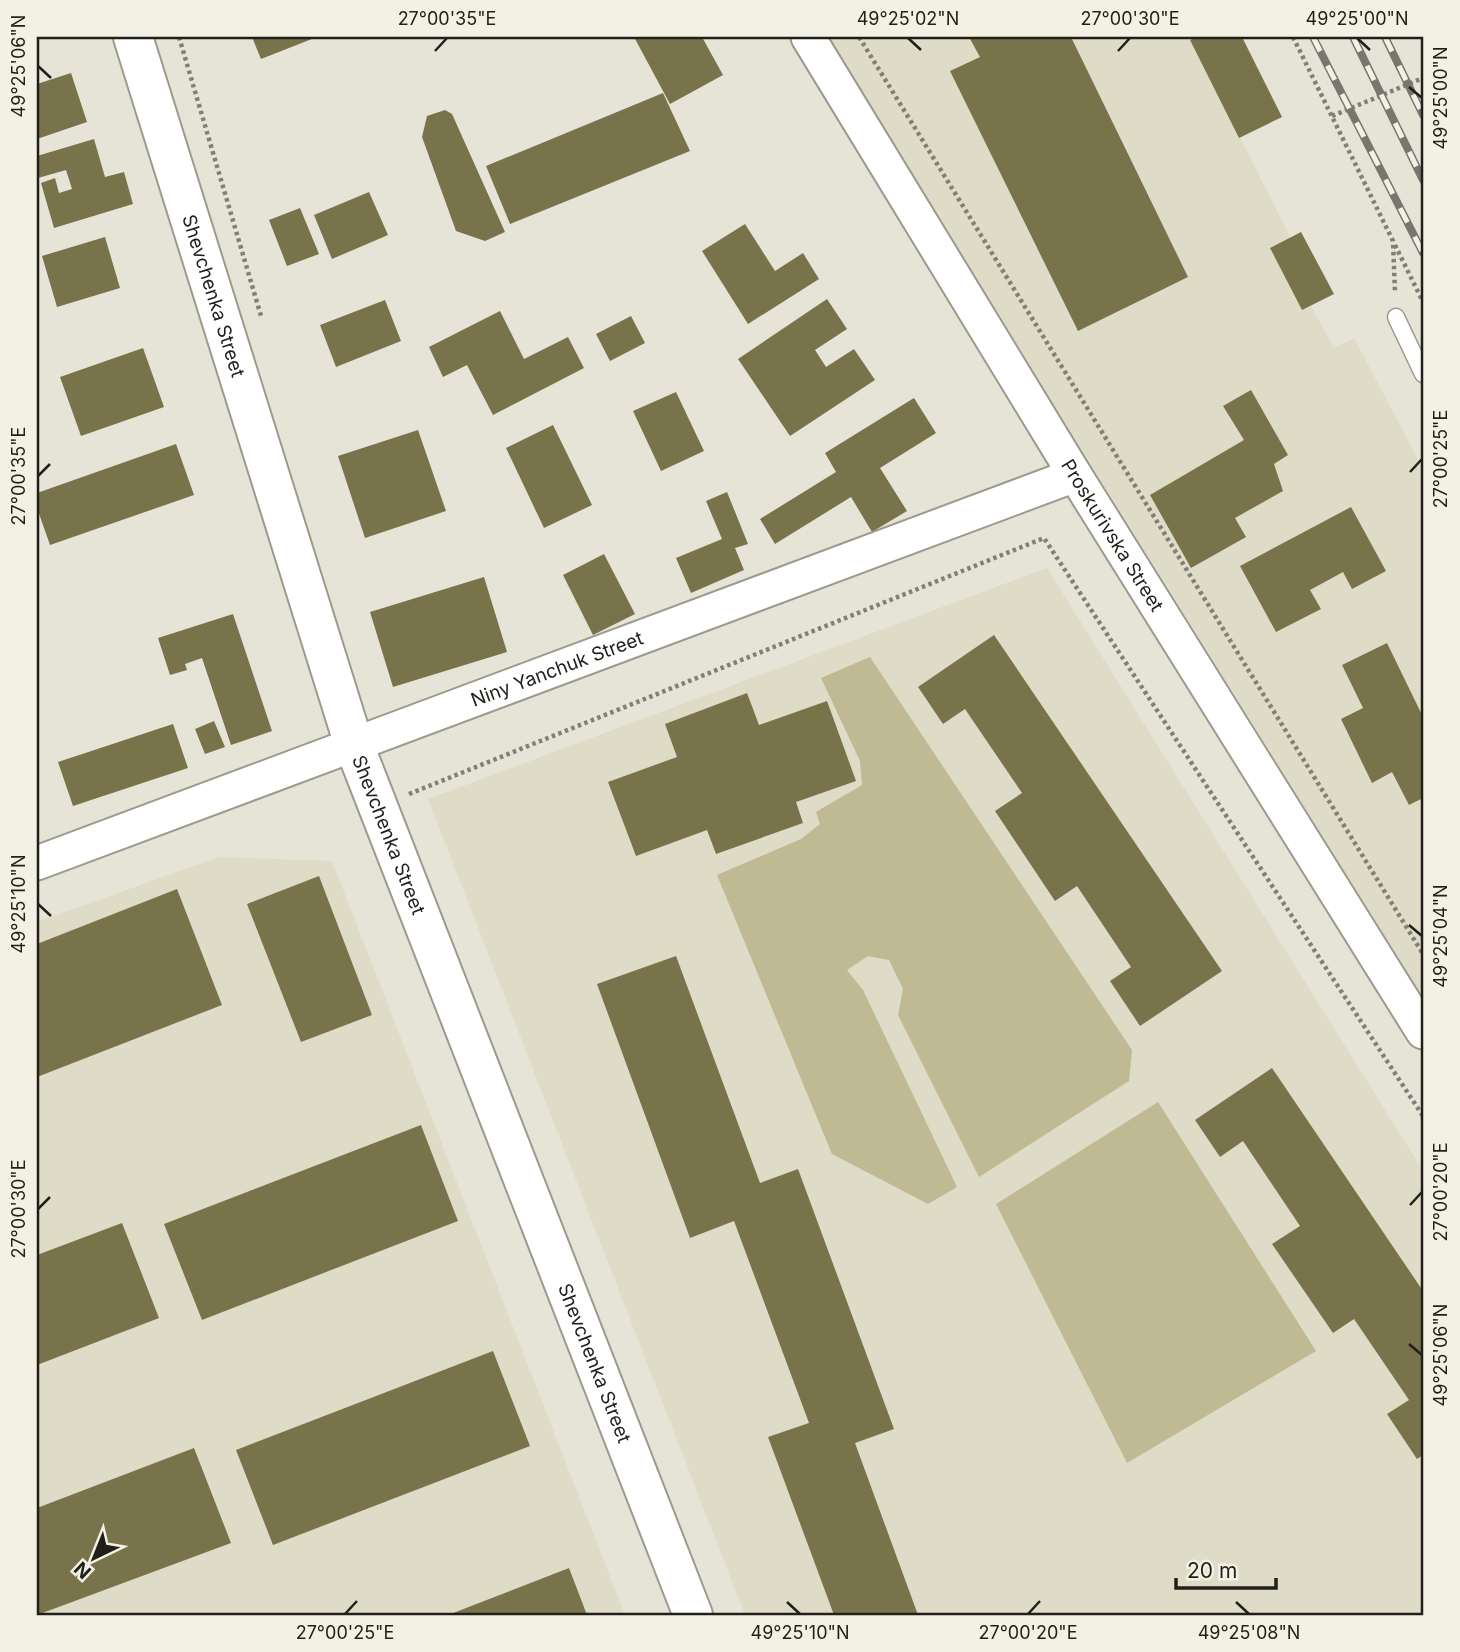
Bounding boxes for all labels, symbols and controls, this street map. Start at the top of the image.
text: 27°00'35"E [398,8,496,29]
text: 49°25'02"N [857,8,959,29]
text: 27°00'30"E [1080,8,1180,29]
text: 49°25'00"N [1306,8,1408,29]
text: 49°25'06"N [8,15,29,117]
text: 49°25'00"N [1430,47,1451,149]
street label: Shevchenka Street [177,212,249,380]
text: 27°00'25"E [1430,410,1451,508]
text: 27°00'35"E [8,427,29,525]
street label: Proskurivska Street [1056,455,1168,616]
street label: Niny Yanchuk Street [468,626,646,712]
street label: Shevchenka Street [347,752,430,918]
text: 49°25'10"N [8,855,29,953]
text: 49°25'04"N [1430,884,1451,988]
text: 27°00'20"E [1430,1142,1451,1242]
text: 27°00'30"E [8,1159,29,1259]
street label: Shevchenka Street [553,1280,636,1446]
text: 49°25'06"N [1430,1304,1451,1406]
north arrow [60,1522,130,1592]
scale bar [1176,1547,1276,1591]
text: N [70,1557,96,1583]
text: 20 m [1187,1558,1237,1583]
text: 27°00'25"E [296,1622,394,1643]
text: 49°25'10"N [751,1622,849,1643]
text: 27°00'20"E [978,1622,1078,1643]
text: 49°25'08"N [1198,1622,1300,1643]

